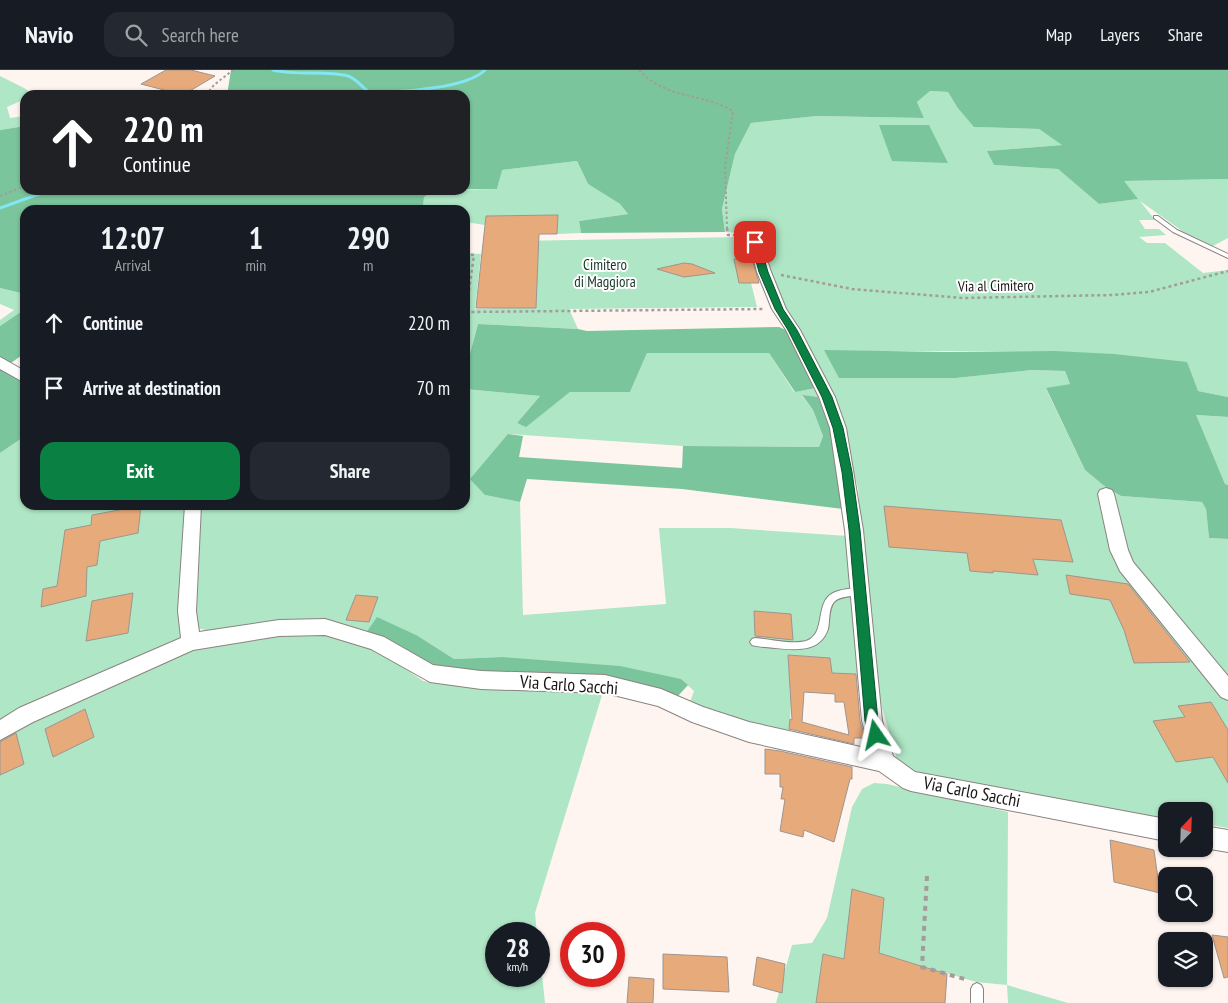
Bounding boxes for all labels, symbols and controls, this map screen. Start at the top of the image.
search box [104,12,454,57]
text: Navio [25,19,74,50]
icon: search [122,21,150,49]
text: Search here [162,23,239,47]
text: Map [1046,23,1072,46]
text: Layers [1100,23,1140,46]
text: Share [1168,23,1203,46]
text: 220 m [123,106,204,152]
icon: ahead [40,110,105,175]
text: Continue [123,150,191,178]
text: 12:07 [100,218,165,257]
text: 1 [249,218,263,257]
text: 290 [347,218,390,257]
pin [734,221,776,263]
icon: arrive [741,228,769,256]
text: Arrival [115,255,151,275]
text: min [245,255,266,275]
text: m [363,255,373,275]
park label: Cimitero di Maggiora [574,255,636,291]
street label: Via al Cimitero [957,275,1034,296]
icon: ahead [40,309,68,337]
text: Continue [83,311,143,335]
text: 220 m [408,311,450,335]
icon: arrive [40,374,68,402]
text: Arrive at destination [83,376,221,400]
text: 70 m [417,376,450,400]
button: Exit [40,442,240,500]
button: Share [250,442,450,500]
street label: Via Carlo Sacchi [518,670,619,699]
position arrow [849,708,901,760]
street label: Via Carlo Sacchi [921,771,1023,812]
north arrow [1158,802,1212,858]
map controls [1158,802,1213,987]
button: search [1158,867,1213,922]
speed limit sign: 30 [560,922,625,987]
text: 28 [506,932,529,964]
button: layers [1158,932,1213,987]
text: km/h [507,959,528,974]

